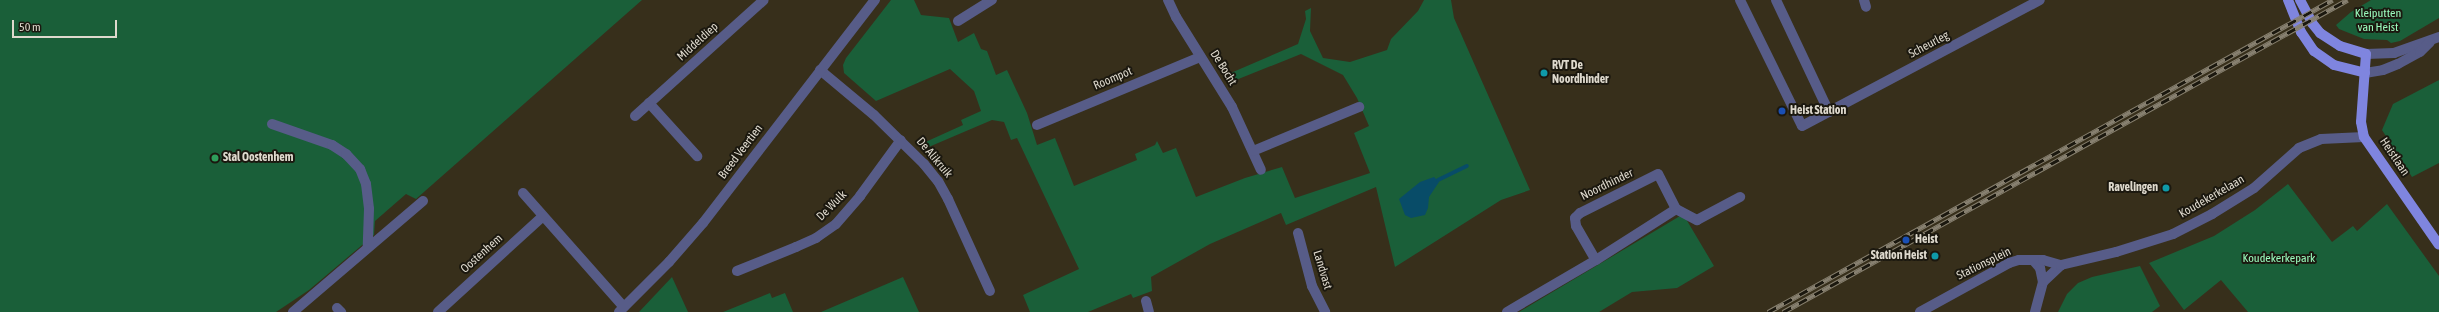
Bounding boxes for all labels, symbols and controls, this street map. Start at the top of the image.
park label: Kleiputten van Heist [2355,7,2401,35]
scale bar [14,12,119,38]
text: 50 m [19,20,41,34]
street label: Middeldiep [675,20,721,64]
street label: Scheurleg [1906,28,1952,62]
street label: De Bocht [1207,48,1239,88]
place label: RVT De Noordhinder [1552,59,1609,87]
street label: Roompot [1091,64,1135,94]
marker: RVT De Noordhinder [1539,68,1549,78]
place label: Heist Station [1790,104,1846,118]
marker: Heist Station [1777,106,1787,116]
street label: Breed Veertien [716,122,766,182]
street label: De Alikruik [913,135,955,181]
street label: Heistlaan [2376,135,2412,179]
place label: Stal Oostenhem [223,151,293,165]
marker: Stal Oostenhem [210,153,220,163]
street label: Noordhinder [1578,166,1636,204]
street label: Koudekerkelaan [2177,173,2247,221]
place label: Ravelingen [2108,181,2158,195]
marker: Ravelingen [2161,183,2171,193]
street label: De Wulk [814,188,850,224]
street label: Oostenhem [458,231,506,277]
place label: Heist [1915,233,1938,247]
marker: Heist [1900,234,1912,246]
street label: Stationsplein [1954,245,2014,283]
street label: Landvast [1309,249,1335,291]
place label: Station Heist [1871,249,1927,263]
marker: Station Heist [1930,251,1940,261]
park label: Koudekerkepark [2243,252,2315,266]

